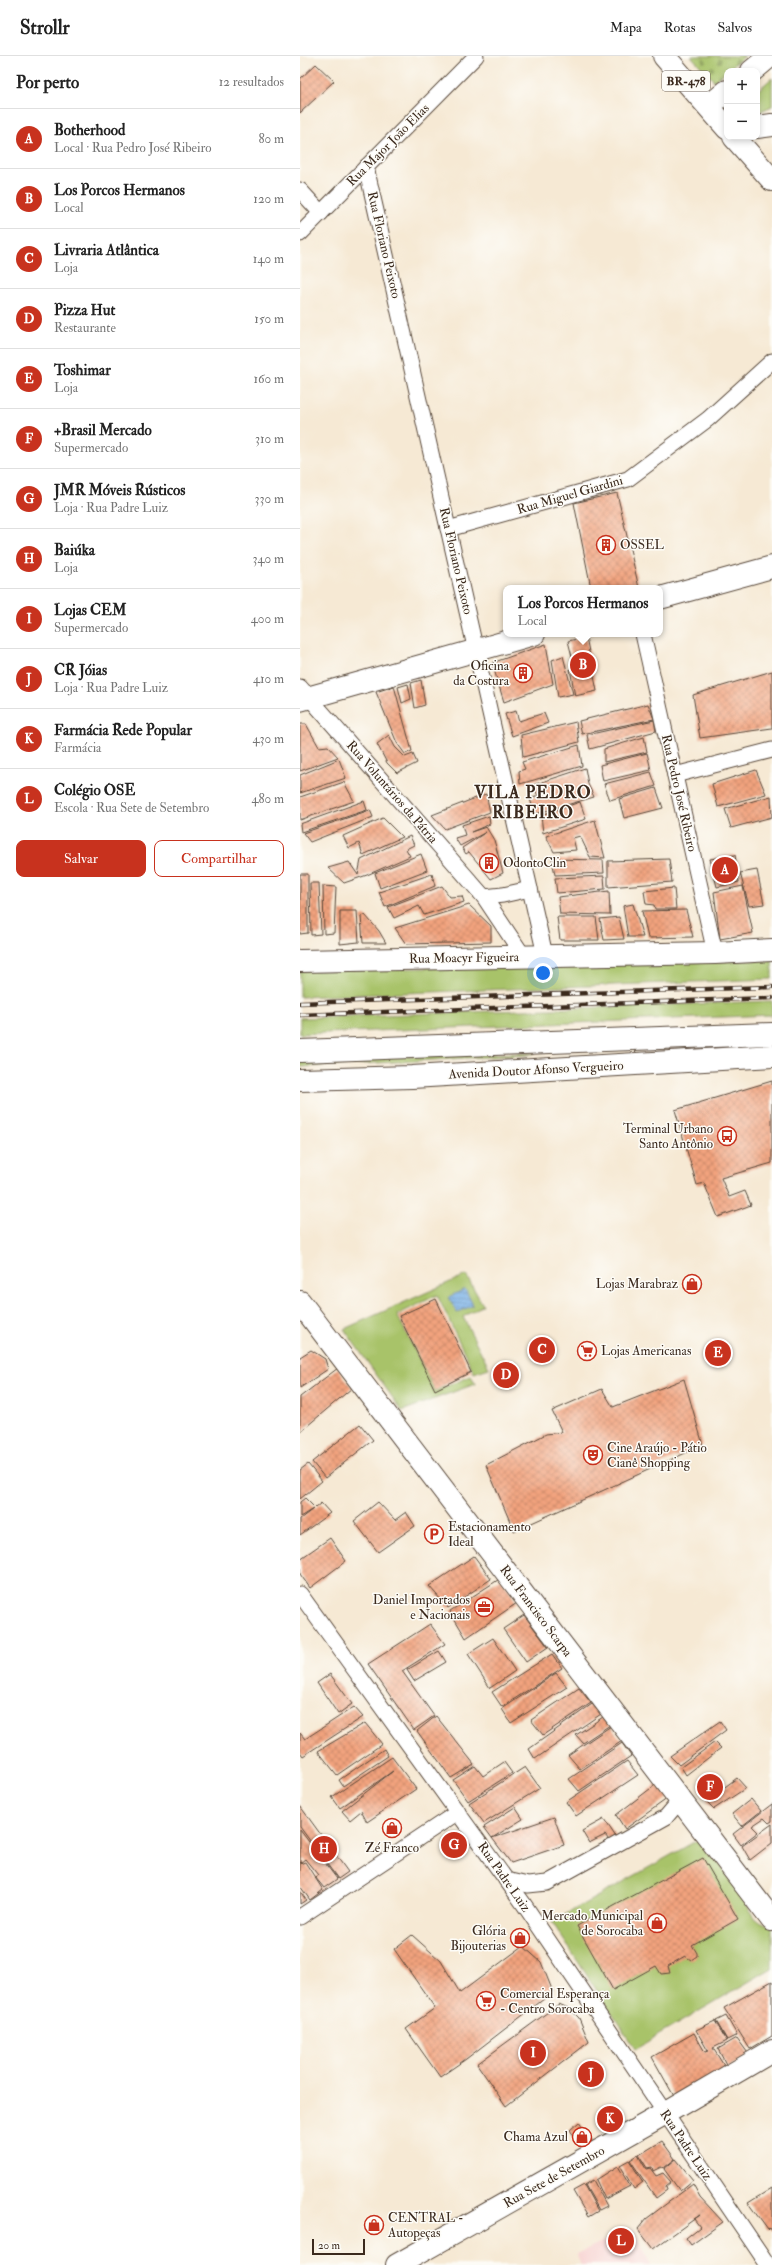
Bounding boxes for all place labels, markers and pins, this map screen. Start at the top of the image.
building icon: OSSEL [595,534,617,556]
place label: OSSEL [620,537,664,553]
pin: B [570,650,596,680]
place label: Oficina da Costura [453,658,510,689]
building icon: Oficina da Costura [512,662,534,684]
building icon: OdontoClin [478,852,500,874]
place label: OdontoClin [503,855,567,871]
pin: A [712,855,738,885]
place label: Terminal Urbano Santo Antônio [623,1121,713,1152]
bus stop icon: Terminal Urbano Santo Antônio [716,1125,738,1147]
shop icon: Lojas Marabraz [681,1273,703,1295]
place label: Lojas Marabraz [596,1276,679,1292]
pin: C [529,1335,555,1365]
pin: E [705,1338,731,1368]
supermarket icon: Lojas Americanas [576,1340,598,1362]
place label: Lojas Americanas [601,1343,692,1359]
pin: D [493,1360,519,1390]
place label: Cine Araújo - Pátio Cianê Shopping [607,1440,707,1472]
theatre icon: Cine Araújo - Pátio Cianê Shopping [582,1444,604,1466]
place label: Estacionamento Ideal [448,1519,531,1550]
parking icon: Estacionamento Ideal [423,1523,445,1545]
place label: Daniel Importados e Nacionais [373,1592,471,1623]
office icon: Daniel Importados e Nacionais [473,1596,495,1618]
pin: F [697,1772,723,1802]
shop icon: Zé Franco [381,1817,403,1839]
pin: G [441,1830,467,1860]
pin: H [311,1834,337,1864]
place label: Zé Franco [365,1840,419,1856]
place label: Mercado Municipal de Sorocaba [541,1908,644,1939]
shop icon: Mercado Municipal de Sorocaba [646,1912,668,1934]
place label: Glória Bijouterias [450,1923,507,1954]
shop icon: Glória Bijouterias [509,1927,531,1949]
place label: Comercial Esperança - Centro Sorocaba [500,1986,610,2017]
supermarket icon: Comercial Esperança - Centro Sorocaba [475,1990,497,2012]
pin: I [520,2038,546,2068]
pin: J [578,2059,604,2089]
pin: K [597,2104,623,2134]
shop icon: Chama Azul [571,2126,593,2148]
place label: Chama Azul [504,2129,569,2145]
place label: CENTRAL - Autopeças [387,2210,463,2242]
shop icon: CENTRAL - Autopeças [363,2214,385,2236]
pin: L [608,2226,634,2256]

